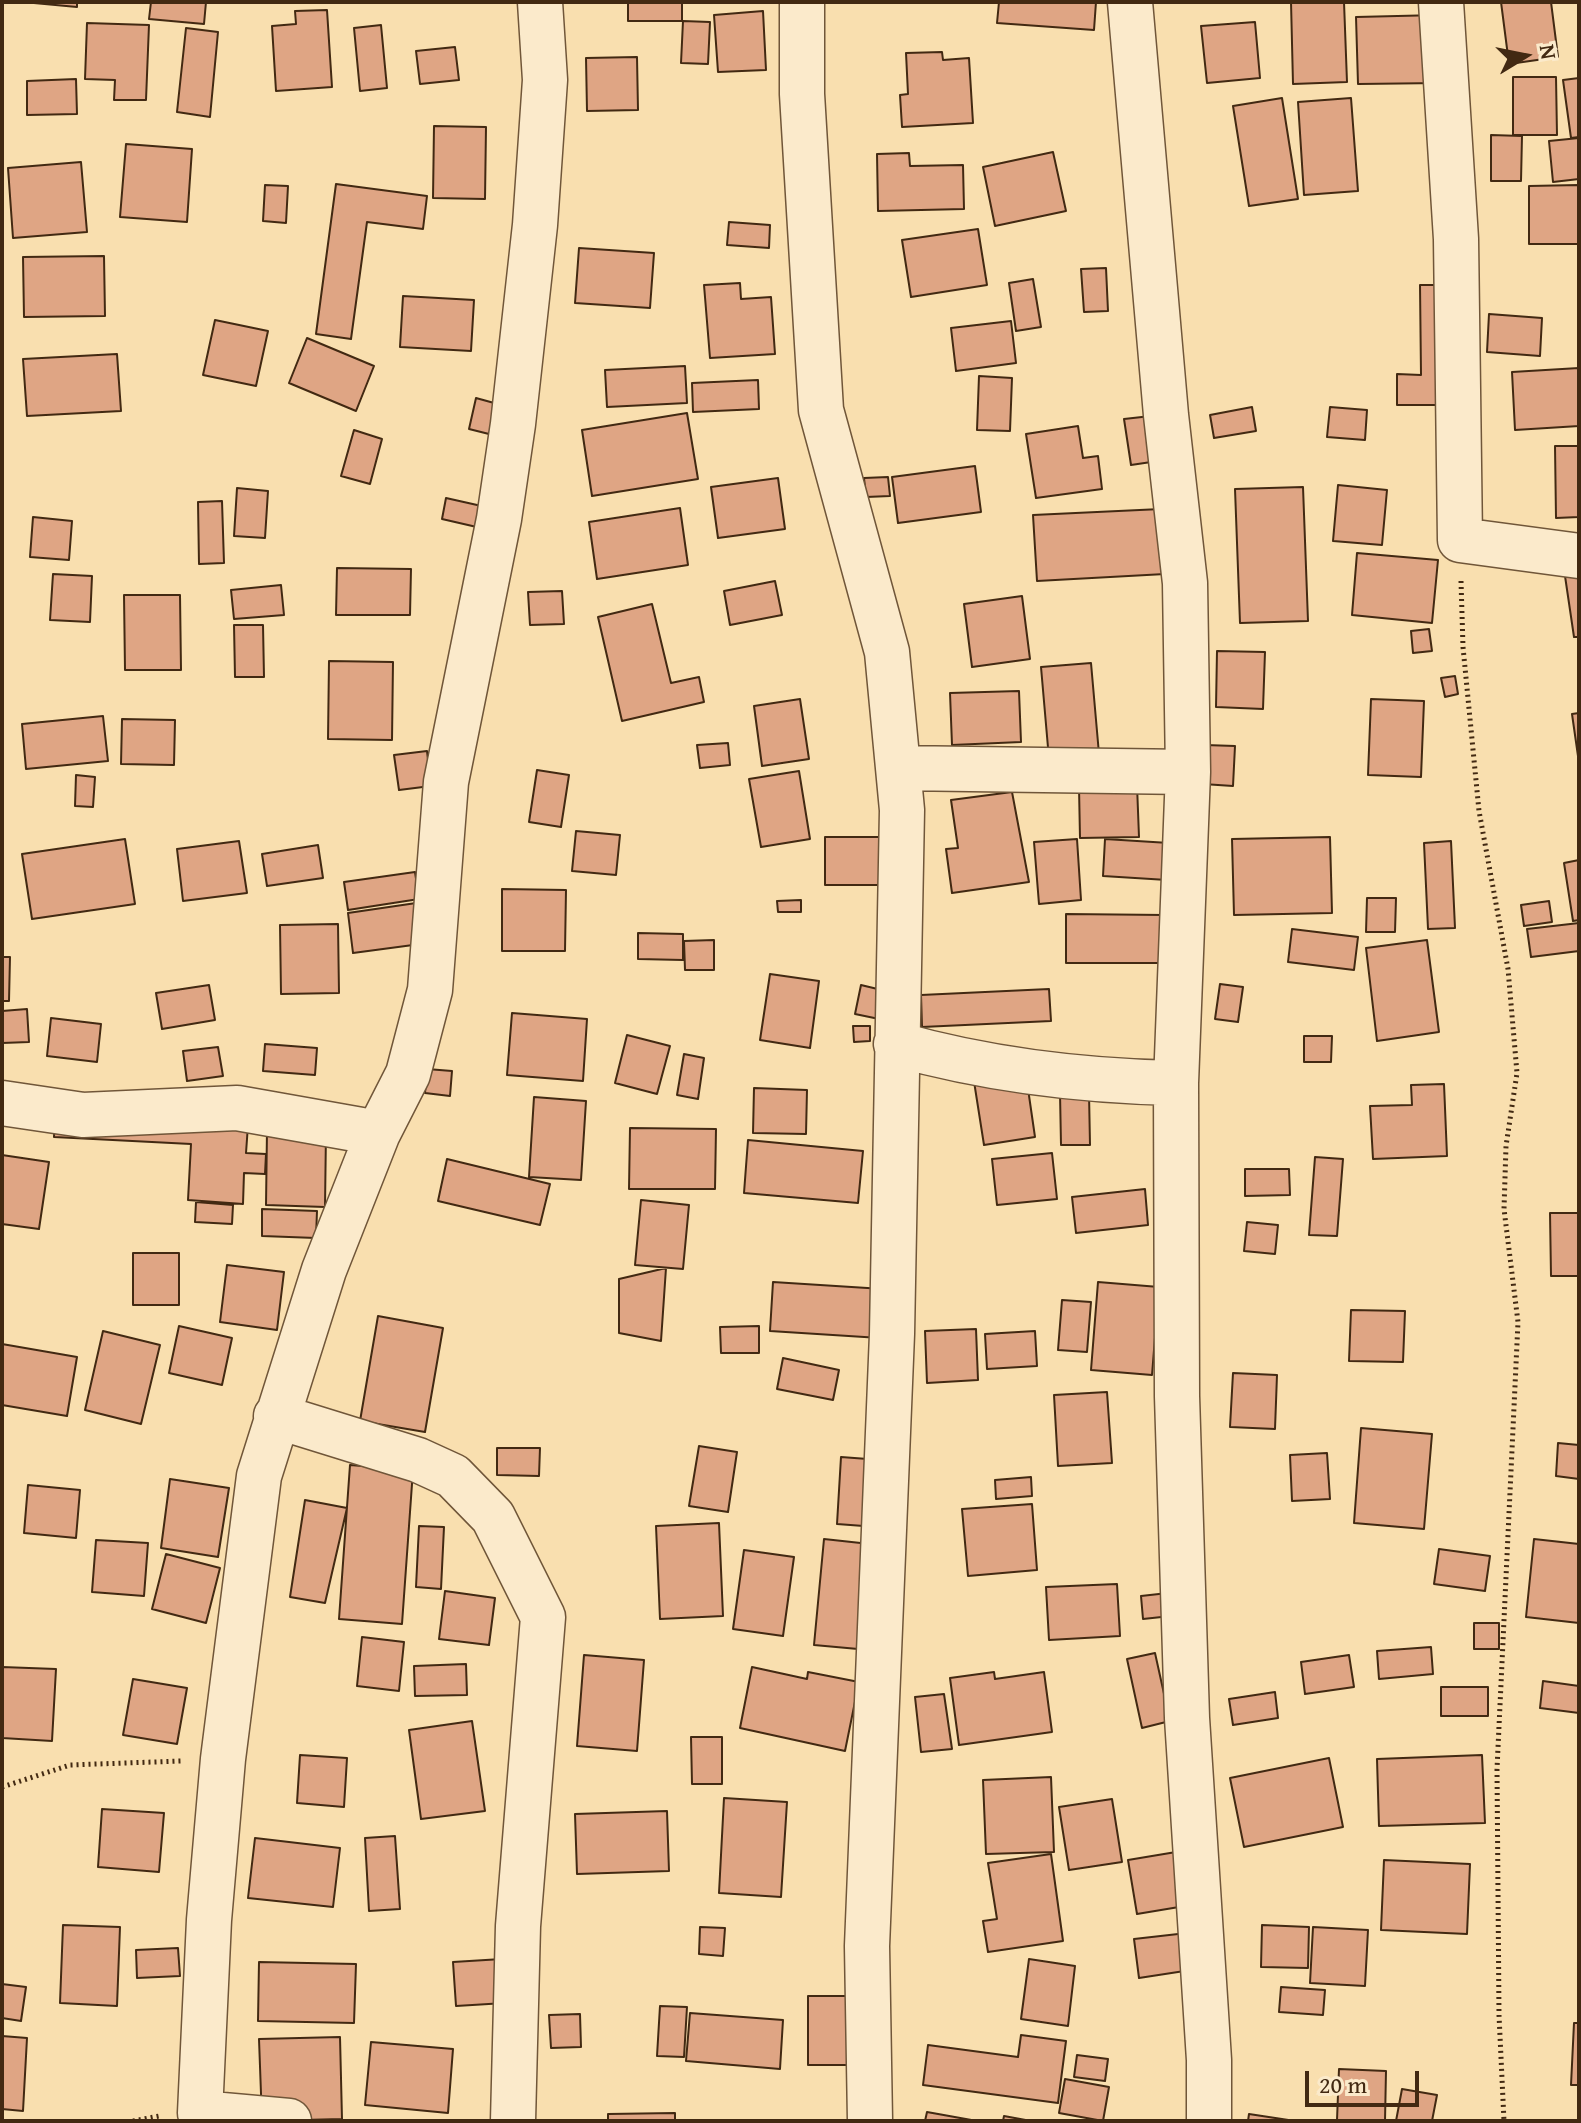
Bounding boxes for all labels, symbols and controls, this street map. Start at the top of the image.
north arrow [1485,16,1565,96]
text: N [1532,42,1566,62]
scale bar [1309,2055,1423,2105]
text: 20 m [1319,2067,1367,2102]

